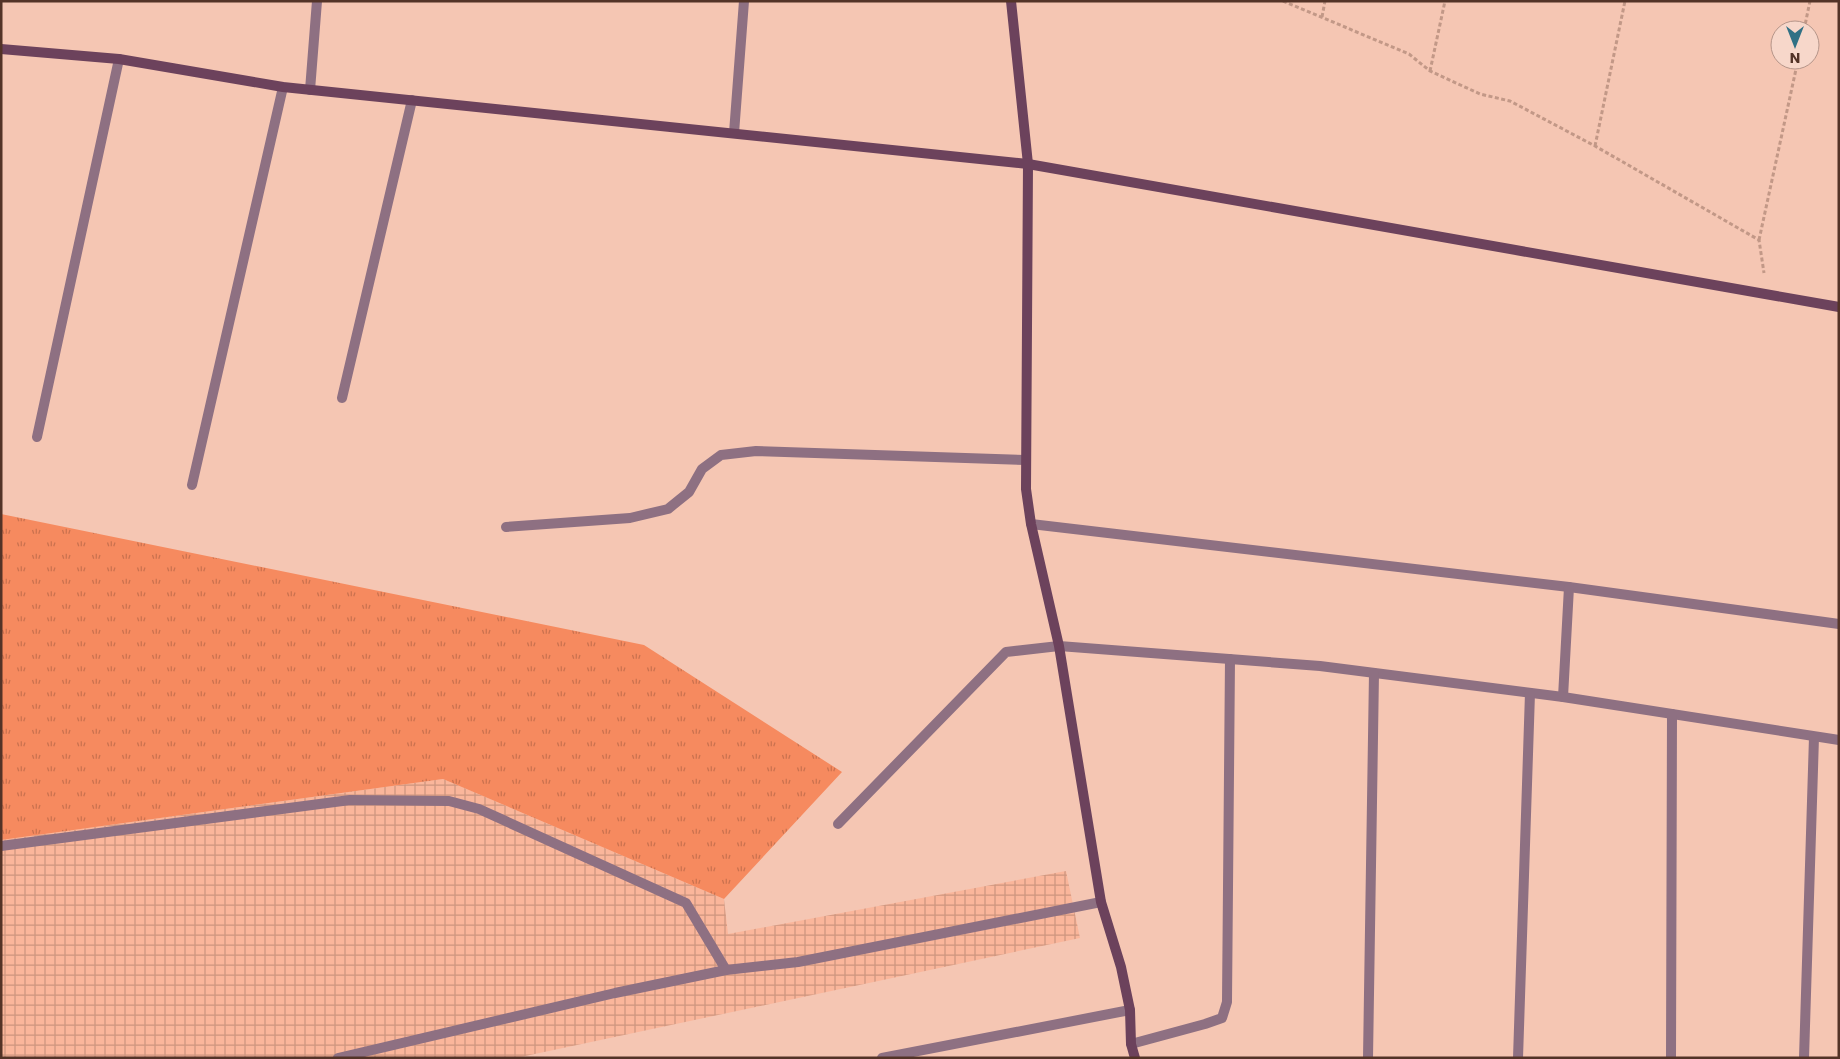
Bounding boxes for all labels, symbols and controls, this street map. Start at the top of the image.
north arrow [1770,20,1820,70]
text: N [1790,48,1800,68]

